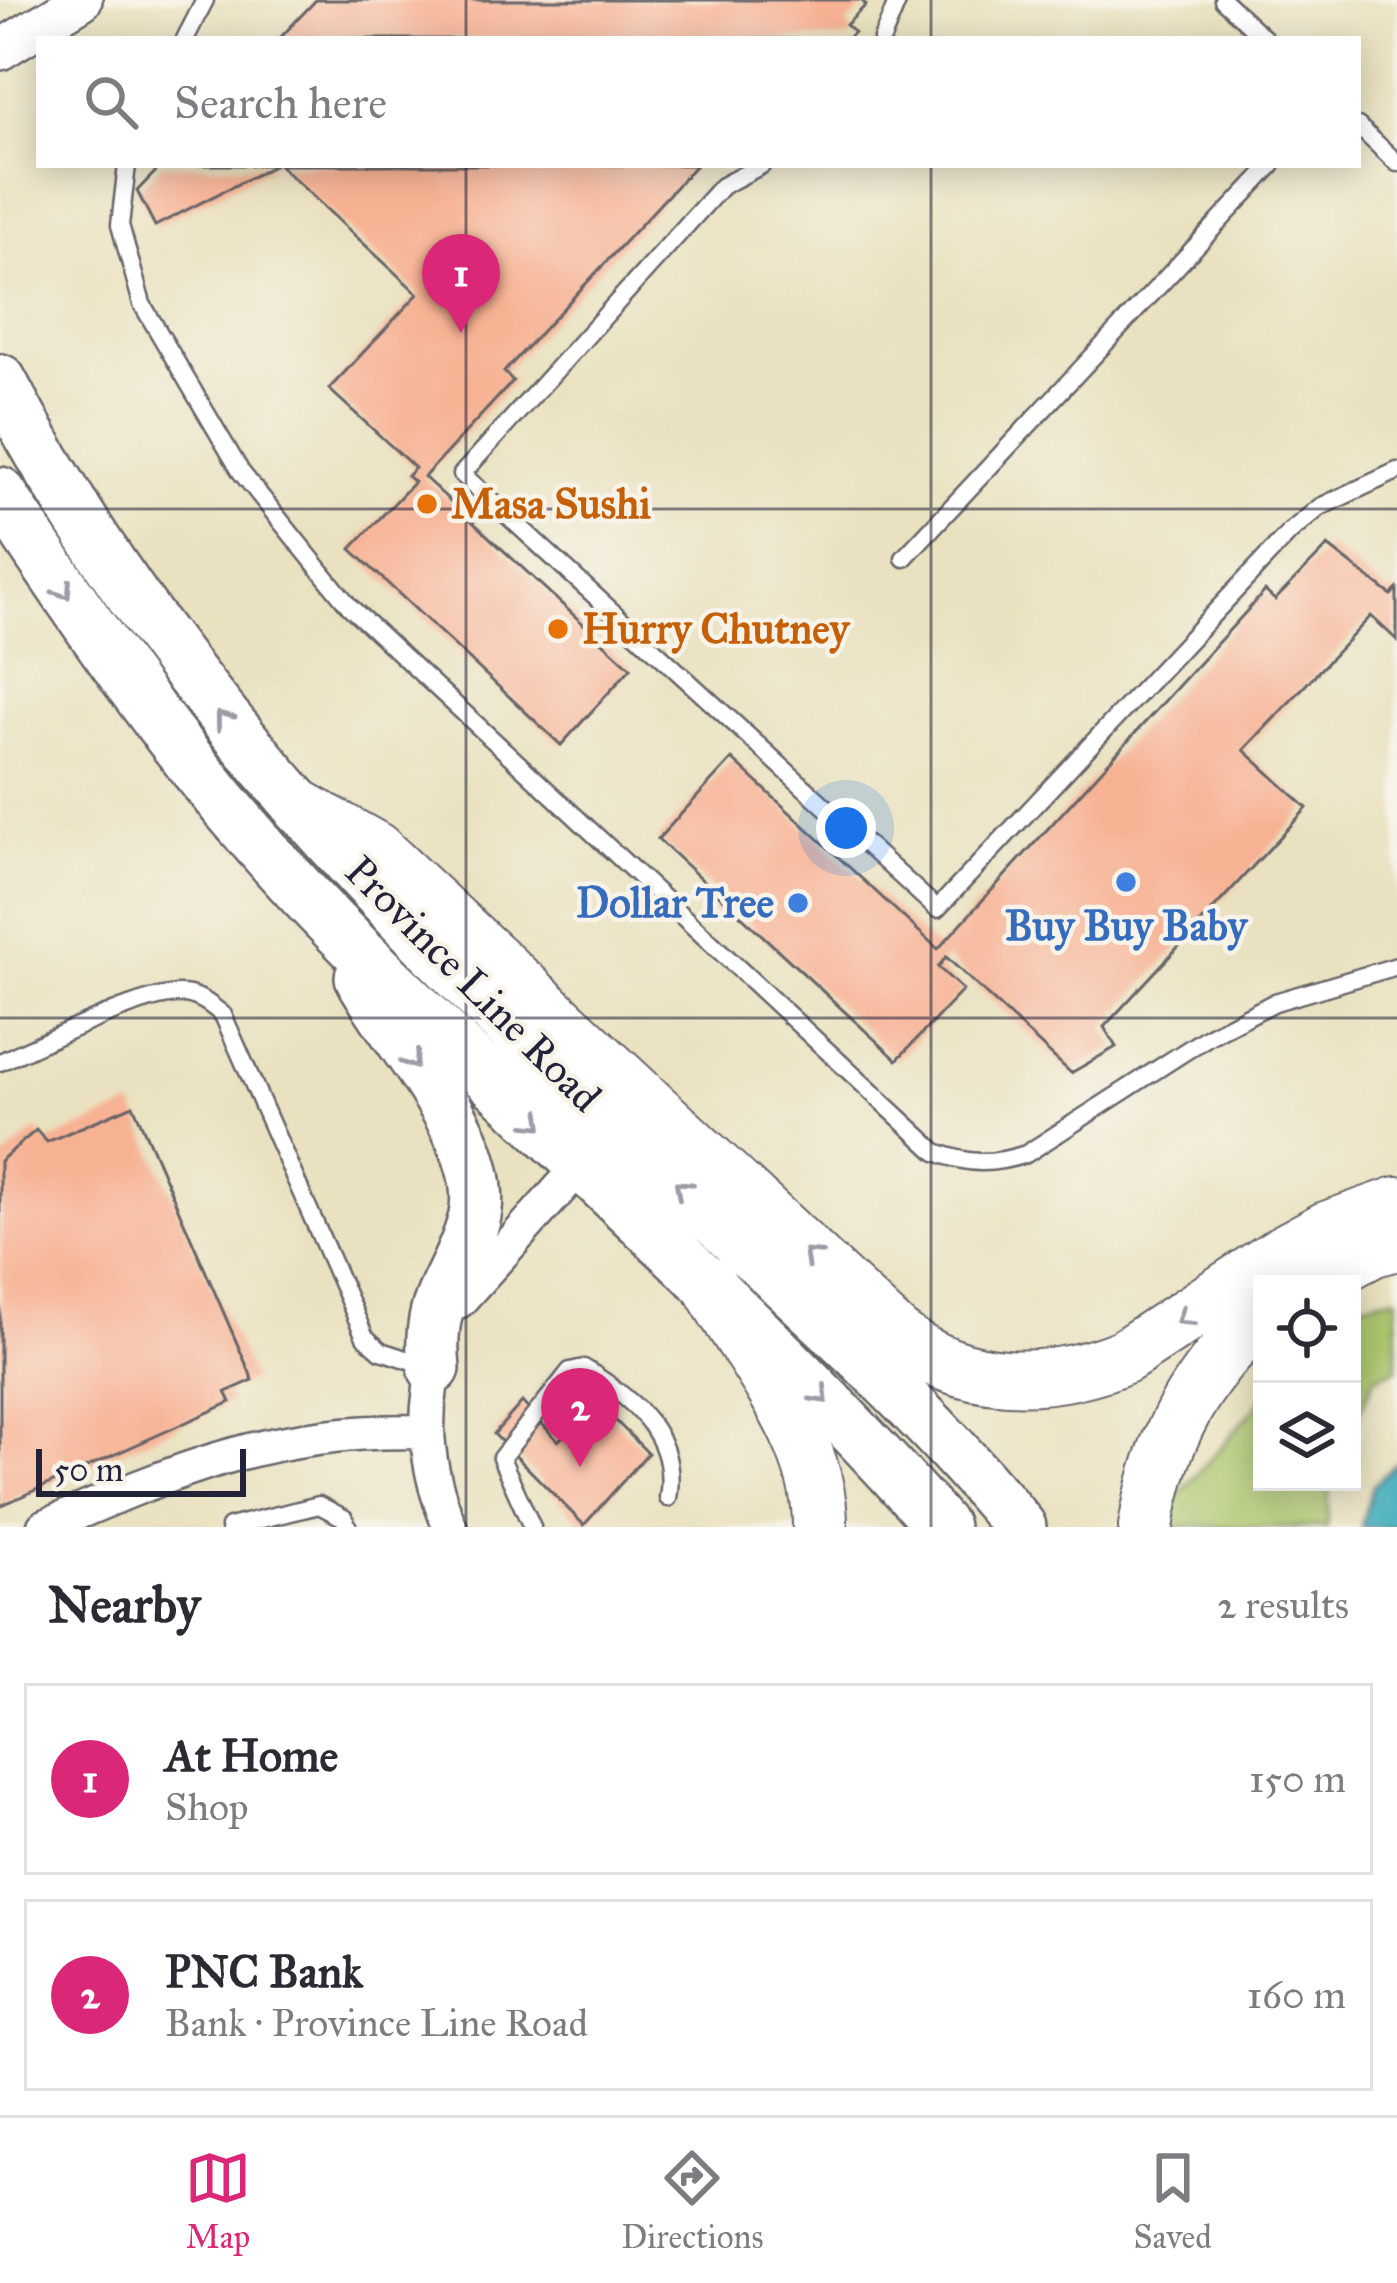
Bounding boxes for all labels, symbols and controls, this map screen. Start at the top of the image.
search box [36,36,1361,168]
icon: search [78,69,144,135]
text: Search here [174,75,387,130]
pin: 1 [422,234,500,333]
place label: Masa Sushi [451,478,651,530]
marker: Masa Sushi [414,491,440,517]
one-way arrow [50,578,72,600]
place label: Hurry Chutney [582,603,850,655]
marker: Hurry Chutney [545,616,571,642]
one-way arrow [216,711,237,733]
your location [816,798,876,858]
street label: Province Line Road [334,845,612,1123]
marker: Buy Buy Baby [1113,869,1139,895]
place label: Dollar Tree [576,877,774,929]
marker: Dollar Tree [785,890,811,916]
place label: Buy Buy Baby [1005,900,1248,952]
one-way arrow [397,1047,419,1069]
one-way arrow [522,1107,544,1129]
one-way arrow [675,1181,696,1202]
one-way arrow [804,1248,825,1270]
map controls [1253,1275,1361,1491]
button: locate [1253,1275,1361,1383]
one-way arrow [1175,1303,1197,1325]
pin: 2 [541,1368,619,1467]
one-way arrow [806,1382,828,1404]
button: layers [1253,1383,1361,1491]
scale bar [36,1443,246,1496]
text: 50 m [54,1450,123,1490]
text: Nearby [48,1574,200,1636]
text: 2 results [1217,1581,1349,1629]
text: At Home [165,1728,338,1783]
text: 1 [82,1755,98,1803]
text: 150 m [1249,1755,1346,1803]
text: Shop [165,1783,248,1831]
text: PNC Bank [165,1944,363,1999]
text: 2 [80,1971,100,2019]
text: 160 m [1247,1971,1346,2019]
text: Bank · Province Line Road [165,1999,588,2047]
tab: Map [185,2145,251,2257]
tab: Directions [621,2145,763,2257]
tab: Saved [1134,2145,1212,2257]

